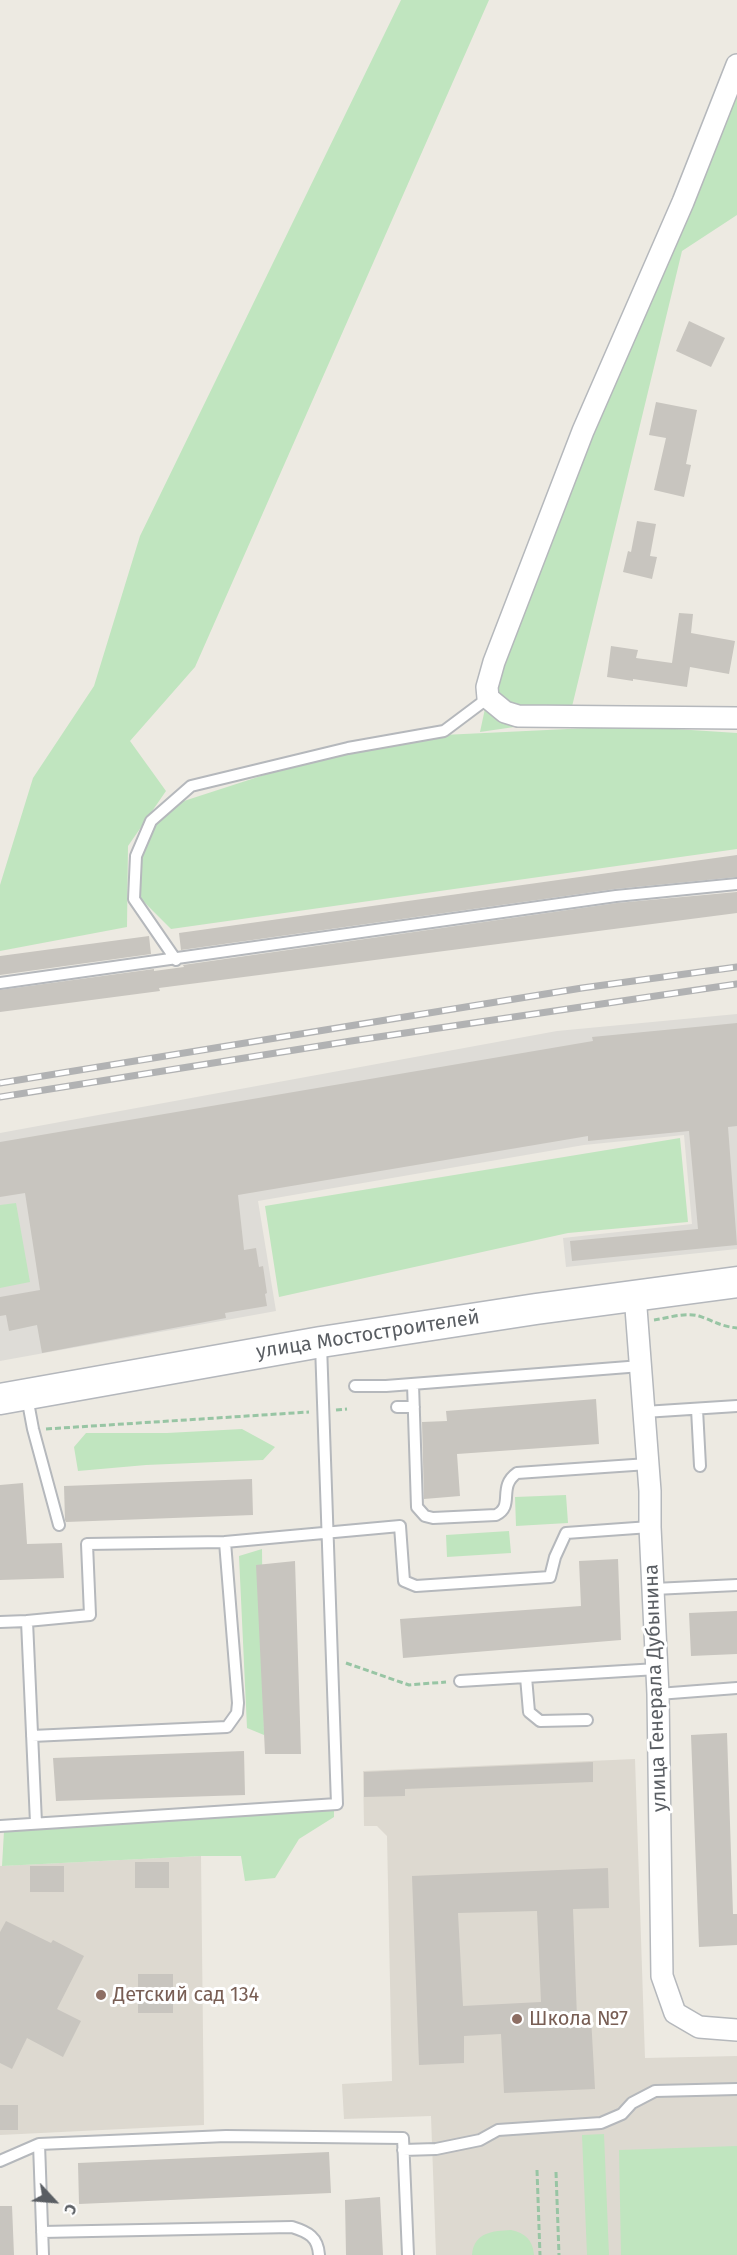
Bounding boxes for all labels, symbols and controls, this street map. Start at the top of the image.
street label: улица Мостостроителей [255,1305,481,1365]
street label: улица Генерала Дубынина [640,1564,672,1812]
place label: Детский сад 134 [113,1983,259,2007]
marker: Детский сад 134 [94,1988,108,2002]
place label: Школа №7 [529,2007,628,2031]
marker: Школа №7 [510,2012,524,2026]
north arrow [24,2171,84,2231]
text: С [60,2201,81,2217]

